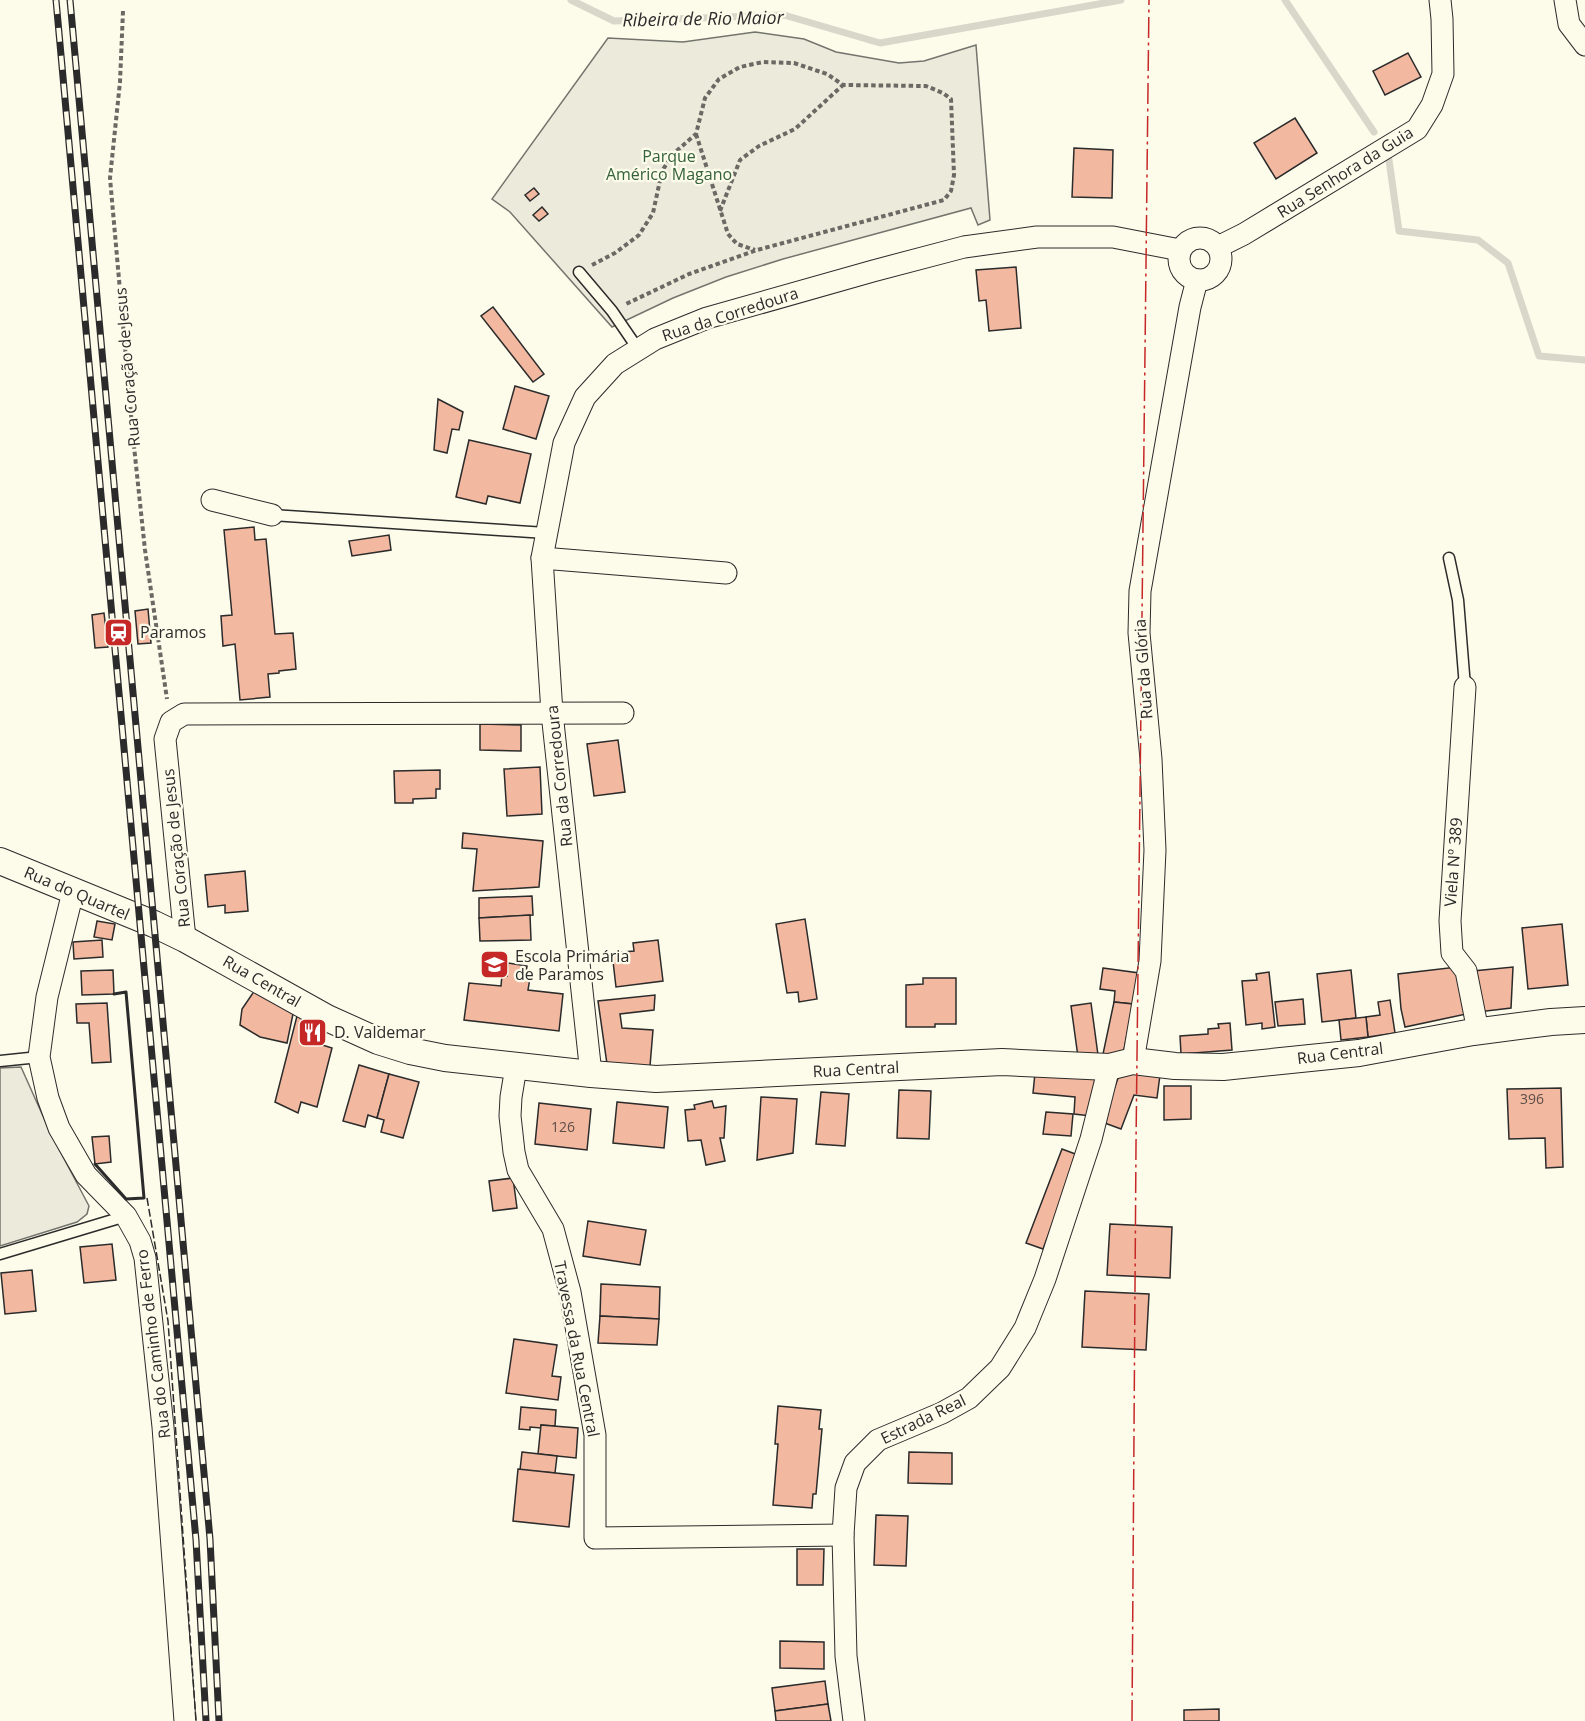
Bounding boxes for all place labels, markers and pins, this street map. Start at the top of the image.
station icon: Paramos [103,616,135,648]
place label: Paramos [140,621,206,643]
place label: Escola Primária de Paramos [515,945,629,985]
school or university icon: Escola Primária de Paramos [478,949,510,981]
restaurant icon: D. Valdemar [297,1016,329,1048]
place label: D. Valdemar [334,1021,426,1043]

